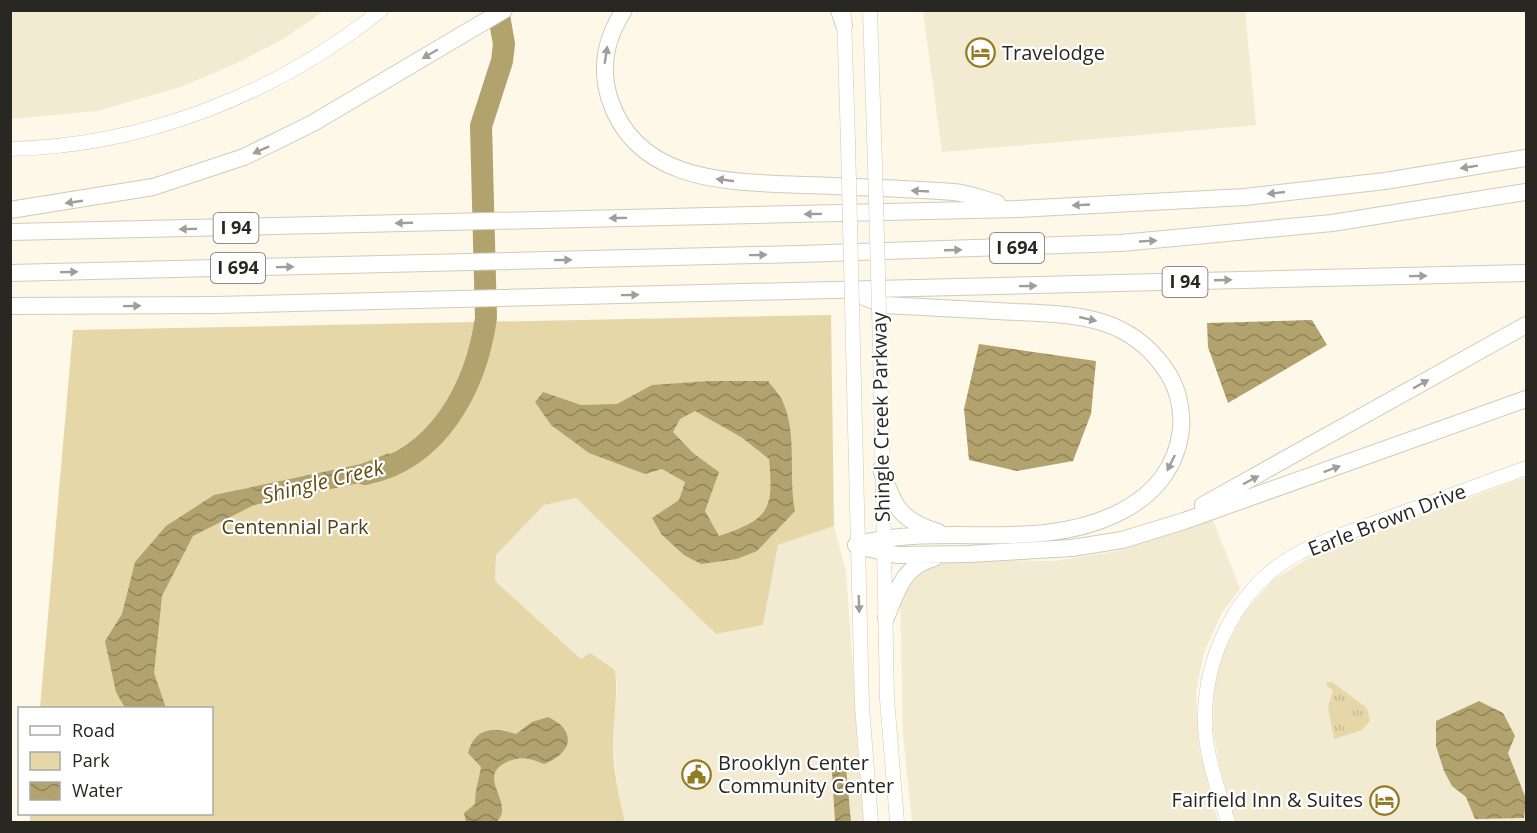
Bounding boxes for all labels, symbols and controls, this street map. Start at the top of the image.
hotel icon: Travelodge [965,37,997,69]
place label: Travelodge [1002,39,1105,66]
one-way arrow [601,45,610,64]
one-way arrow [422,48,438,59]
one-way arrow [252,145,269,154]
one-way arrow [1459,163,1478,172]
one-way arrow [716,176,735,185]
one-way arrow [911,186,930,195]
one-way arrow [1266,189,1285,198]
one-way arrow [64,197,83,206]
one-way arrow [1072,201,1091,210]
one-way arrow [803,209,822,219]
road number: I 94 [214,213,258,243]
one-way arrow [609,213,628,223]
one-way arrow [394,218,413,228]
one-way arrow [178,224,197,233]
road number: I 694 [990,233,1044,263]
one-way arrow [1138,236,1157,246]
one-way arrow [944,245,963,255]
one-way arrow [749,251,768,260]
road number: I 694 [211,253,265,283]
one-way arrow [554,255,573,264]
one-way arrow [275,262,294,272]
one-way arrow [59,267,78,277]
road number: I 94 [1162,267,1208,297]
one-way arrow [1408,271,1427,280]
one-way arrow [1213,276,1232,285]
one-way arrow [1018,281,1037,291]
one-way arrow [620,290,639,300]
one-way arrow [122,301,141,311]
street label: Shingle Creek Parkway [865,311,896,522]
one-way arrow [1079,314,1097,324]
one-way arrow [1413,379,1430,389]
water label: Shingle Creek [259,452,387,510]
one-way arrow [1166,455,1176,472]
one-way arrow [1323,463,1341,473]
one-way arrow [1243,475,1260,485]
street label: Earle Brown Drive [1304,477,1470,562]
park label: Centennial Park [221,513,369,540]
one-way arrow [854,594,864,613]
legend [18,707,213,815]
text: Road [72,718,115,742]
text: Park [72,748,110,772]
place label: Brooklyn Center Community Center [718,749,894,799]
public building icon: Brooklyn Center Community Center [681,759,713,791]
text: Water [72,778,123,802]
hotel icon: Fairfield Inn & Suites [1368,784,1400,816]
place label: Fairfield Inn & Suites [1172,786,1363,813]

